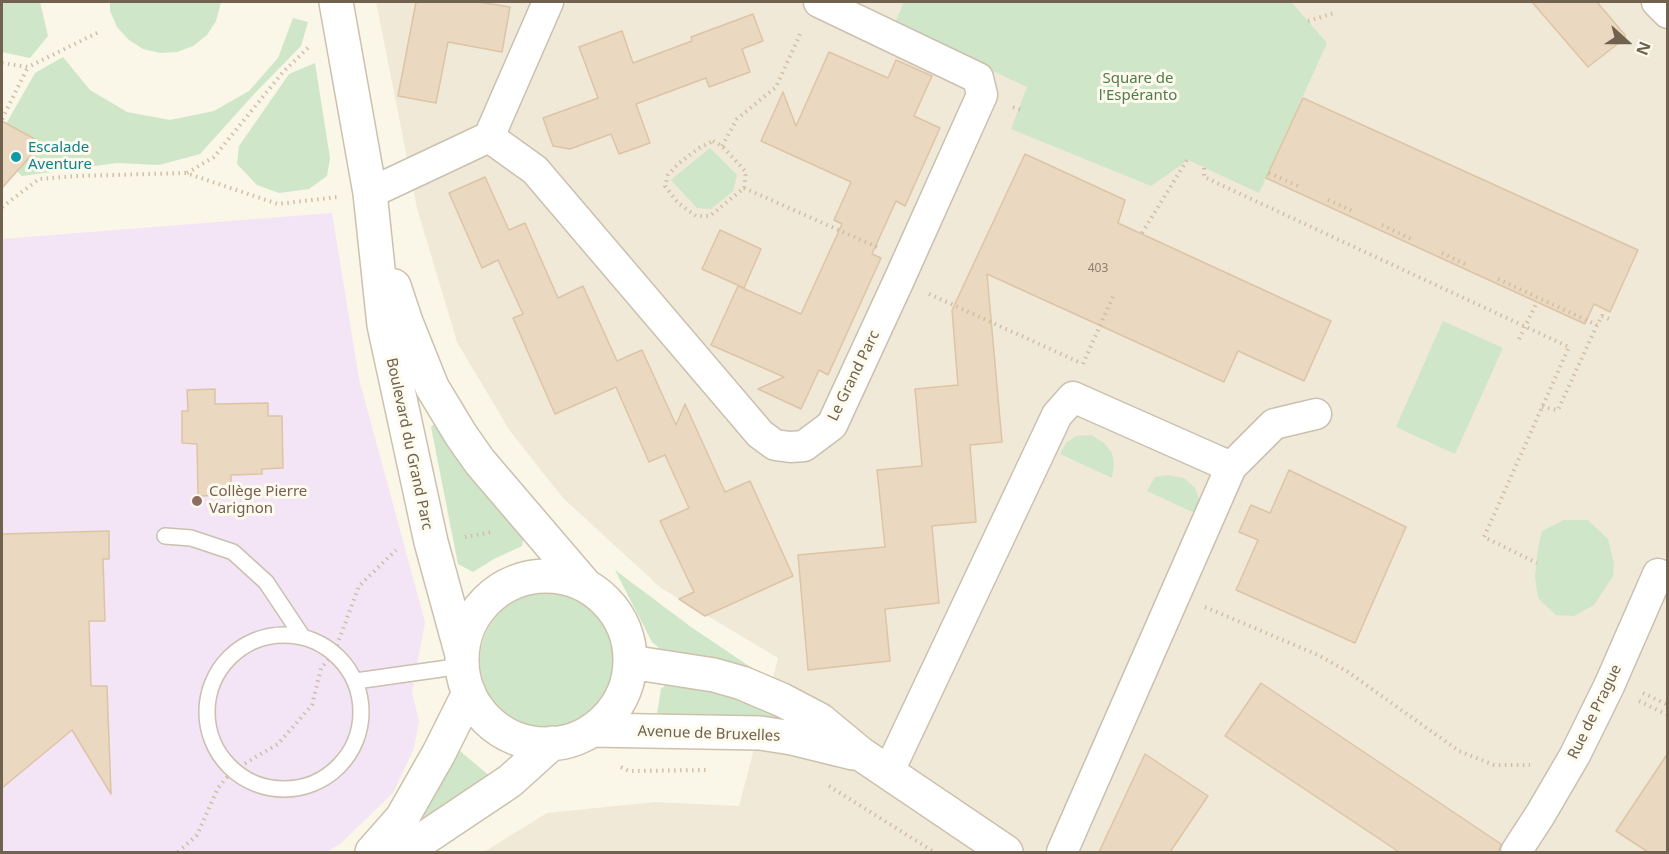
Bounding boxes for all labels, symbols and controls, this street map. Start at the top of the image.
north arrow [1597,12,1657,72]
text: N [1631,38,1656,58]
park label: Square de l'Espéranto [1099,70,1177,105]
place label: Escalade Aventure [28,139,92,174]
marker: Escalade Aventure [9,150,23,164]
house number: 403 [1088,262,1108,276]
street label: Le Grand Parc [824,328,884,424]
street label: Boulevard du Grand Parc [382,356,436,532]
place label: Collège Pierre Varignon [209,483,307,518]
marker: Collège Pierre Varignon [190,494,204,508]
street label: Rue de Prague [1564,662,1626,762]
street label: Avenue de Bruxelles [637,723,781,745]

